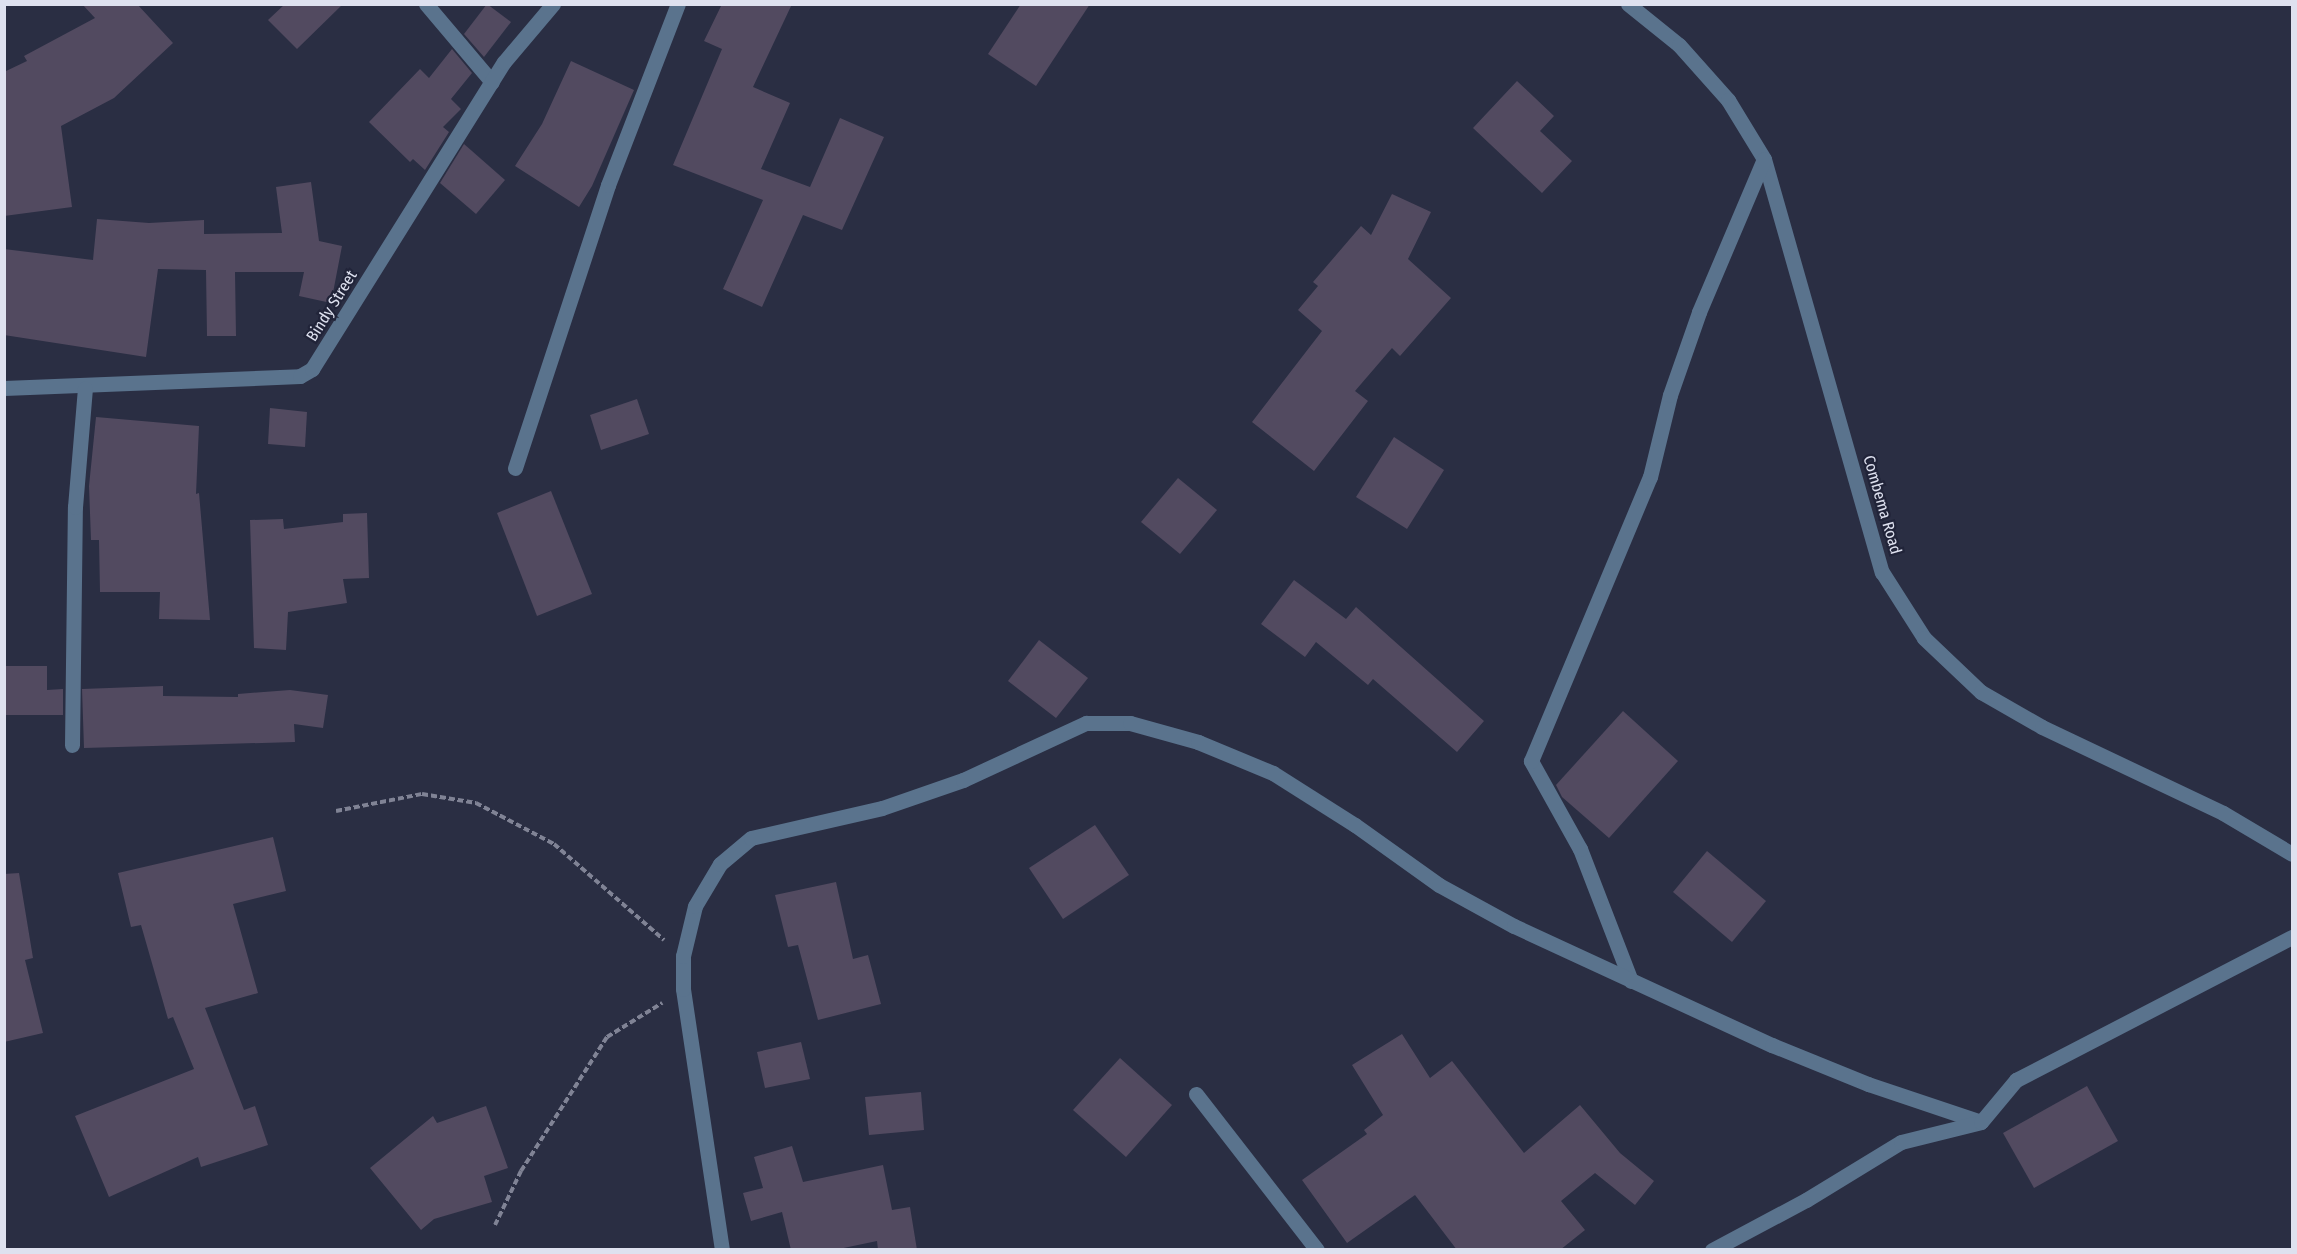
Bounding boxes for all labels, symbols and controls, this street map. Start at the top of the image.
street label: Bindy Street [303,267,361,345]
street label: Combema Road [1859,453,1905,557]

